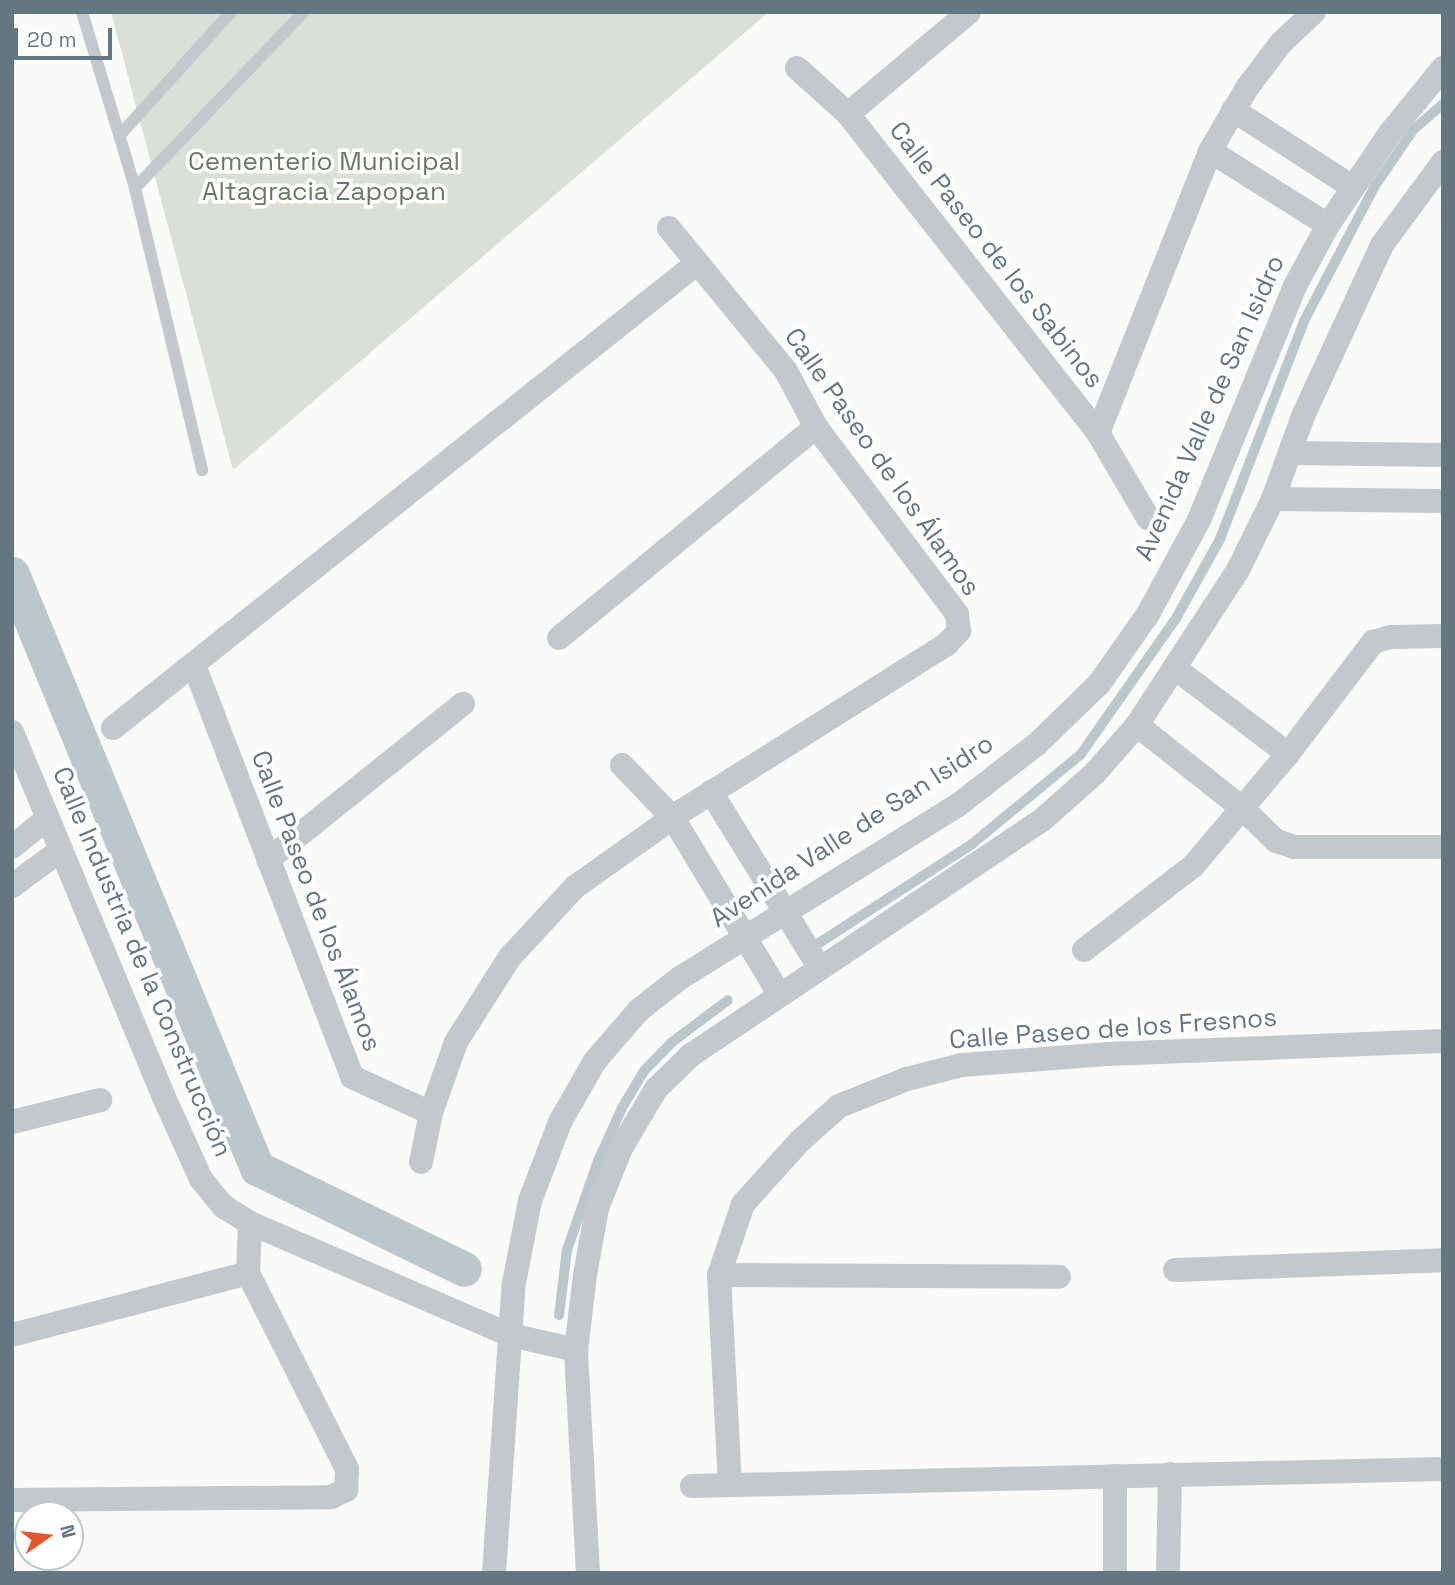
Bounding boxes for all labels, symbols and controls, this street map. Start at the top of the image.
scale bar [18,14,116,58]
text: 20 m [27,26,77,53]
street label: Calle Paseo de los Sabinos [882,115,1110,395]
park label: Cementerio Municipal Altagracia Zapopan [188,146,460,208]
street label: Avenida Valle de San Isidro [1128,250,1292,566]
street label: Calle Paseo de los Álamos [777,322,987,602]
street label: Avenida Valle de San Isidro [705,728,999,934]
street label: Calle Paseo de los Álamos [244,746,388,1056]
street label: Calle Industria de la Construcción [45,762,239,1162]
street label: Calle Paseo de los Fresnos [948,1002,1278,1056]
north arrow [14,1501,84,1571]
text: N [54,1522,82,1540]

